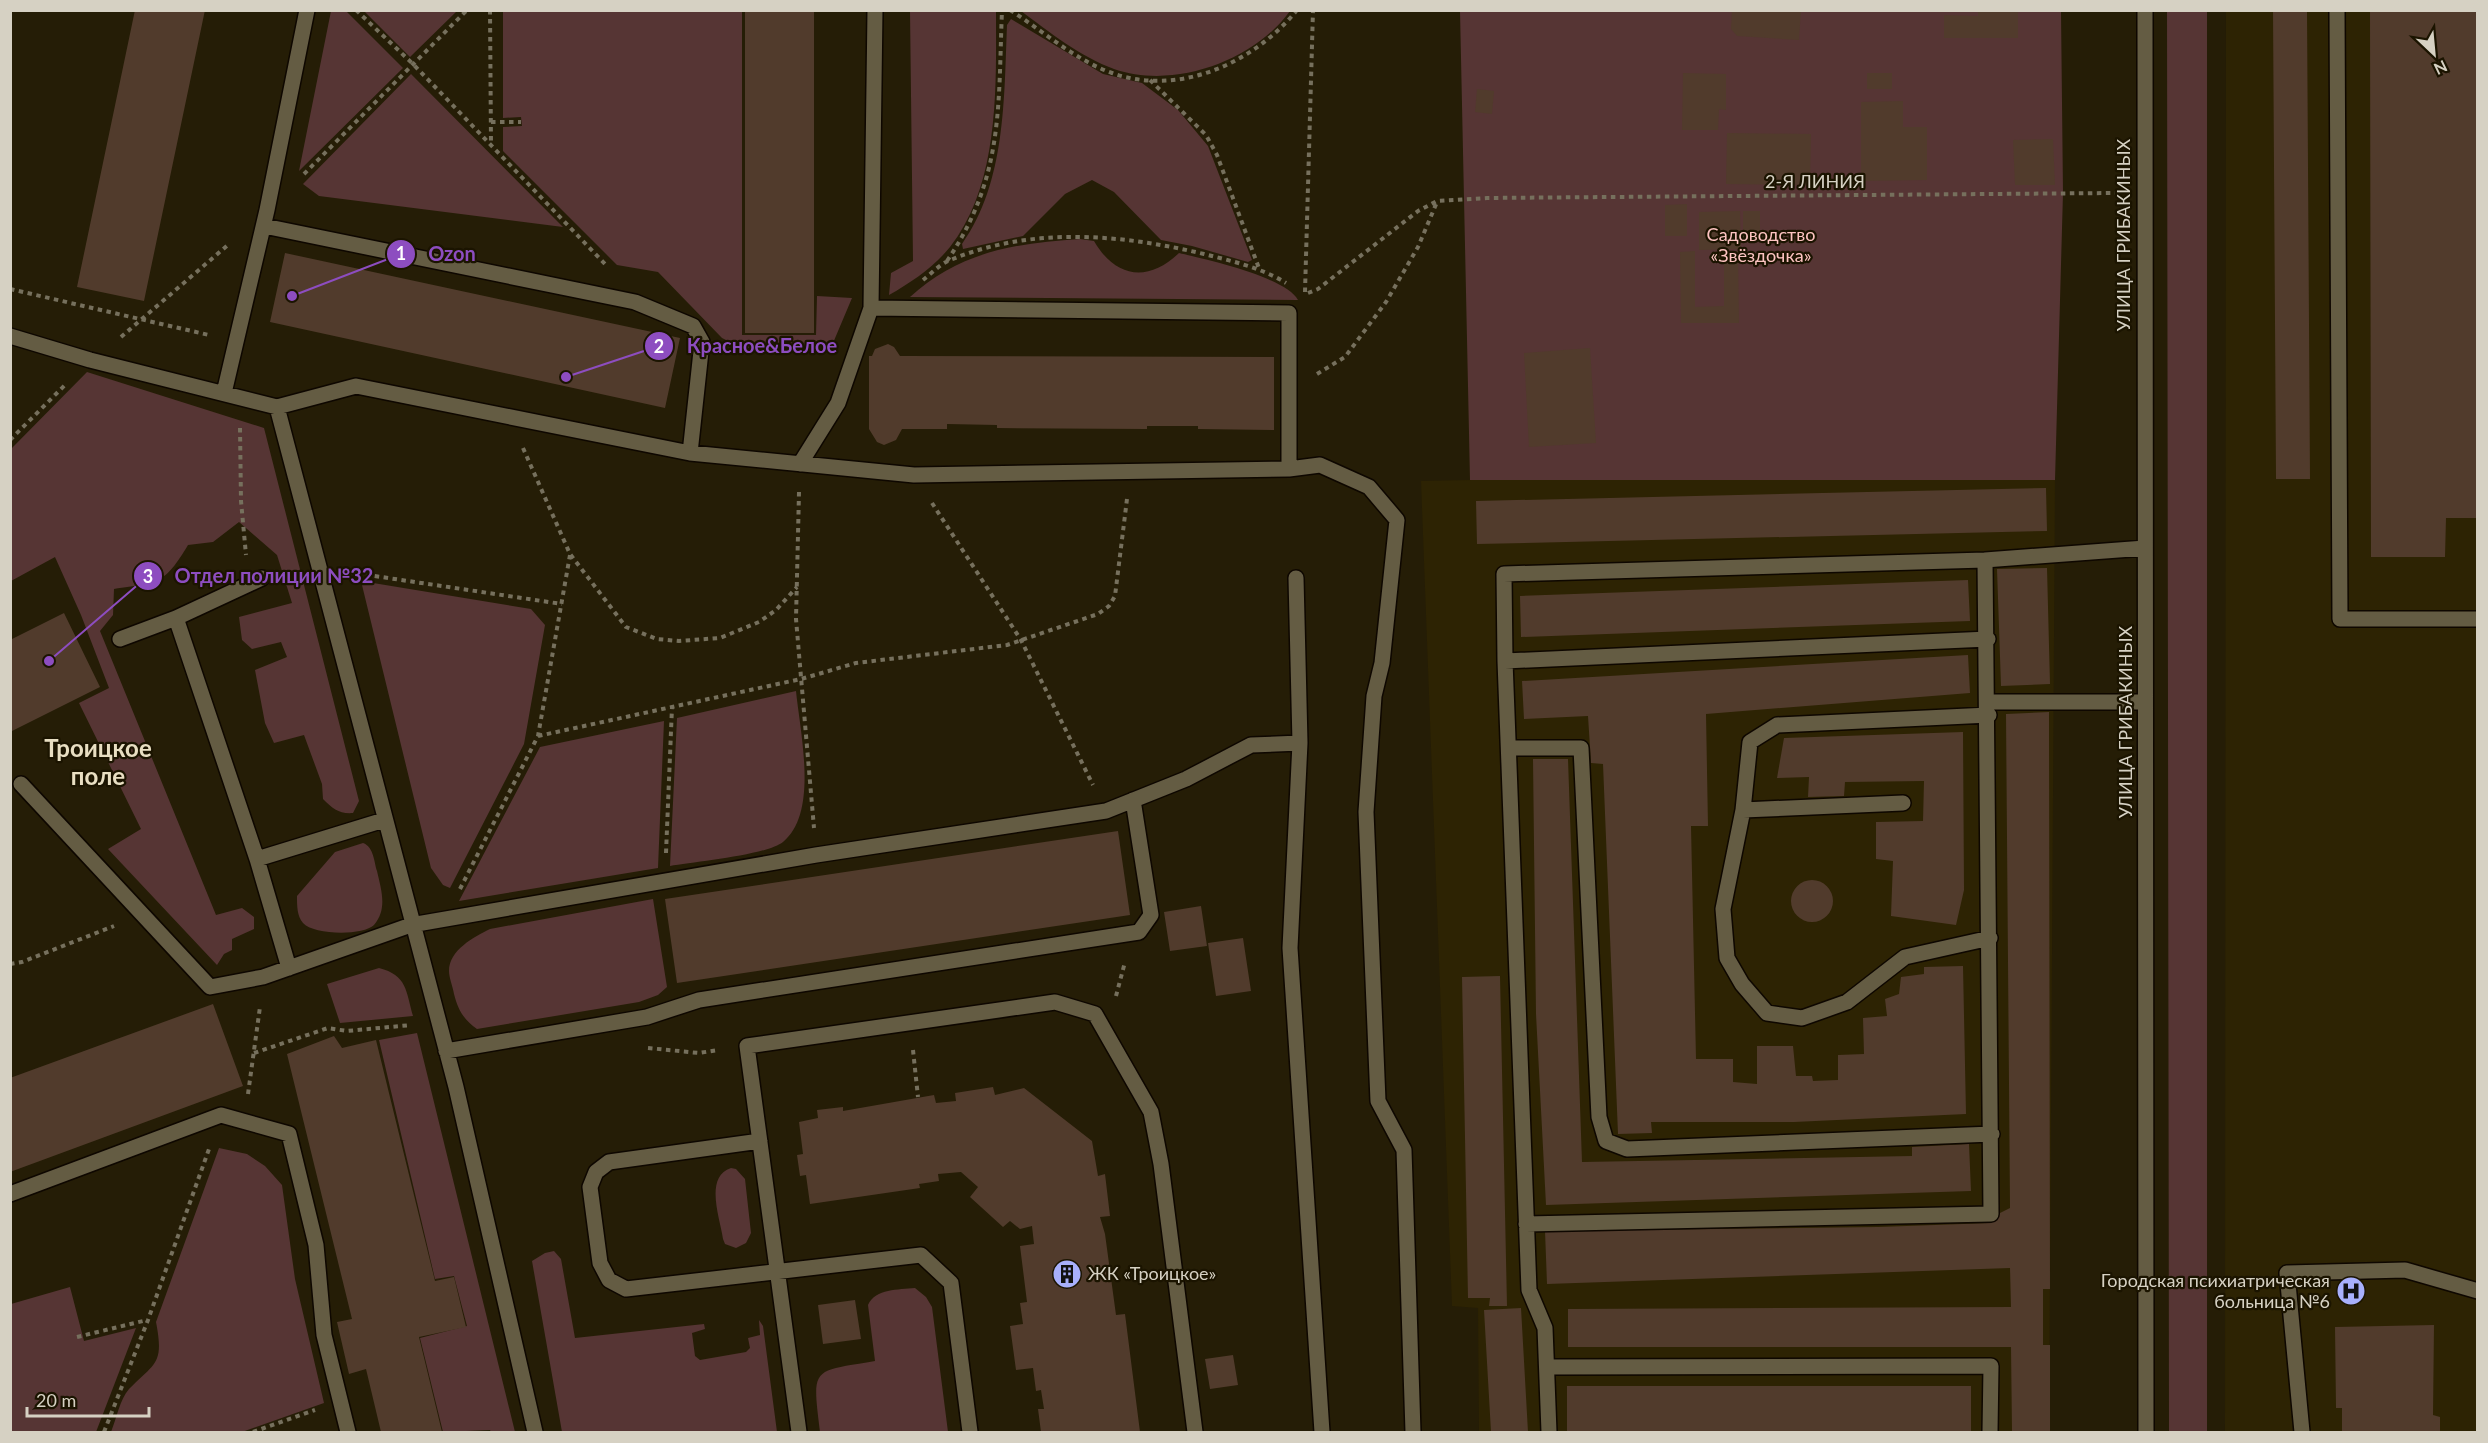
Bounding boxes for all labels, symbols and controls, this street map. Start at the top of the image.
north arrow [2404,24,2464,84]
text: N [2431,57,2450,79]
street label: УЛИЦА ГРИБАКИНЫХ [2112,138,2134,331]
street label: 2-Я ЛИНИЯ [1765,170,1865,192]
park label: Садоводство «Звёздочка» [1707,223,1815,266]
callout: Ozon [386,235,488,273]
text: Ozon [428,241,476,265]
text: 1 [396,242,406,264]
callout: Красное&Белое [644,327,849,365]
text: Красное&Белое [687,333,837,357]
text: 2 [654,335,664,357]
callout: Отдел полиции №32 [133,557,386,595]
text: Отдел полиции №32 [175,563,373,587]
text: 3 [143,565,153,587]
street label: УЛИЦА ГРИБАКИНЫХ [2114,625,2136,818]
district label: Троицкое поле [44,733,152,790]
building icon: ЖК «Троицкое» [1051,1258,1083,1290]
place label: ЖК «Троицкое» [1088,1262,1216,1284]
place label: Городская психиатрическая больница №6 [2101,1269,2330,1312]
hospital icon: Городская психиатрическая больница №6 [2335,1275,2367,1307]
scale bar [27,1380,148,1418]
text: 20 m [36,1389,76,1411]

